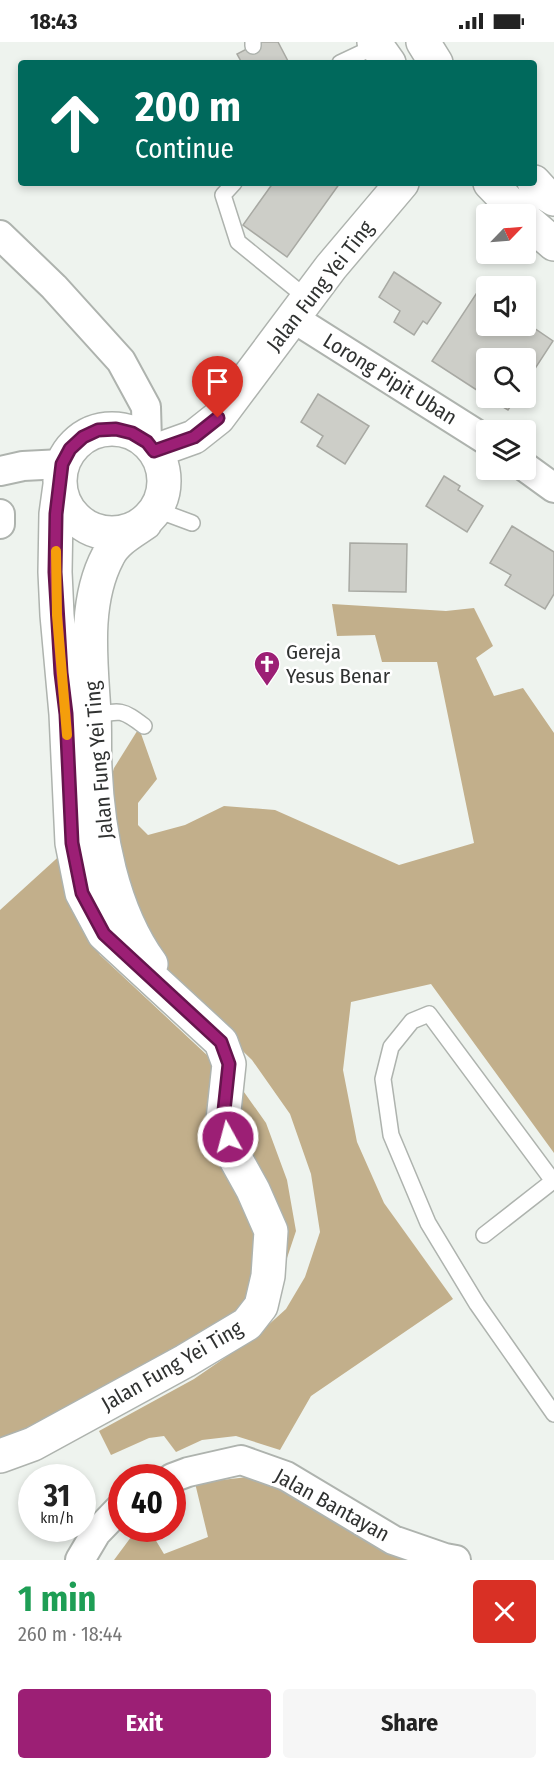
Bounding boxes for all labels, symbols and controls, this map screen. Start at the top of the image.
text: 18:43 [30,8,77,35]
text: 200 m [135,82,241,132]
icon: ahead [36,84,114,162]
text: Continue [135,133,234,165]
north arrow [476,204,536,264]
map controls [476,204,536,480]
street label: Jalan Fung Yei Ting [261,215,379,356]
button: sound [476,276,536,336]
street label: Lorong Pipit Uban [318,327,462,431]
button: search [476,348,536,408]
pin [192,356,243,418]
icon: arrive [201,365,234,398]
button: layers [476,420,536,480]
place label: Gereja Yesus Benar [286,639,391,689]
church icon: Gereja Yesus Benar [252,649,282,687]
street label: Jalan Fung Yei Ting [79,680,119,840]
position arrow [196,1105,260,1169]
street label: Jalan Fung Yei Ting [97,1315,247,1417]
street label: Jalan Bantayan [270,1463,394,1547]
speed limit sign: 40 [108,1464,186,1542]
text: 31 [44,1478,70,1514]
text: km/h [40,1509,74,1527]
text: 1 min [18,1577,96,1621]
button: close [473,1580,536,1643]
text: 260 m · 18:44 [18,1622,122,1646]
button: Exit [18,1689,271,1758]
button: Share [283,1689,536,1758]

